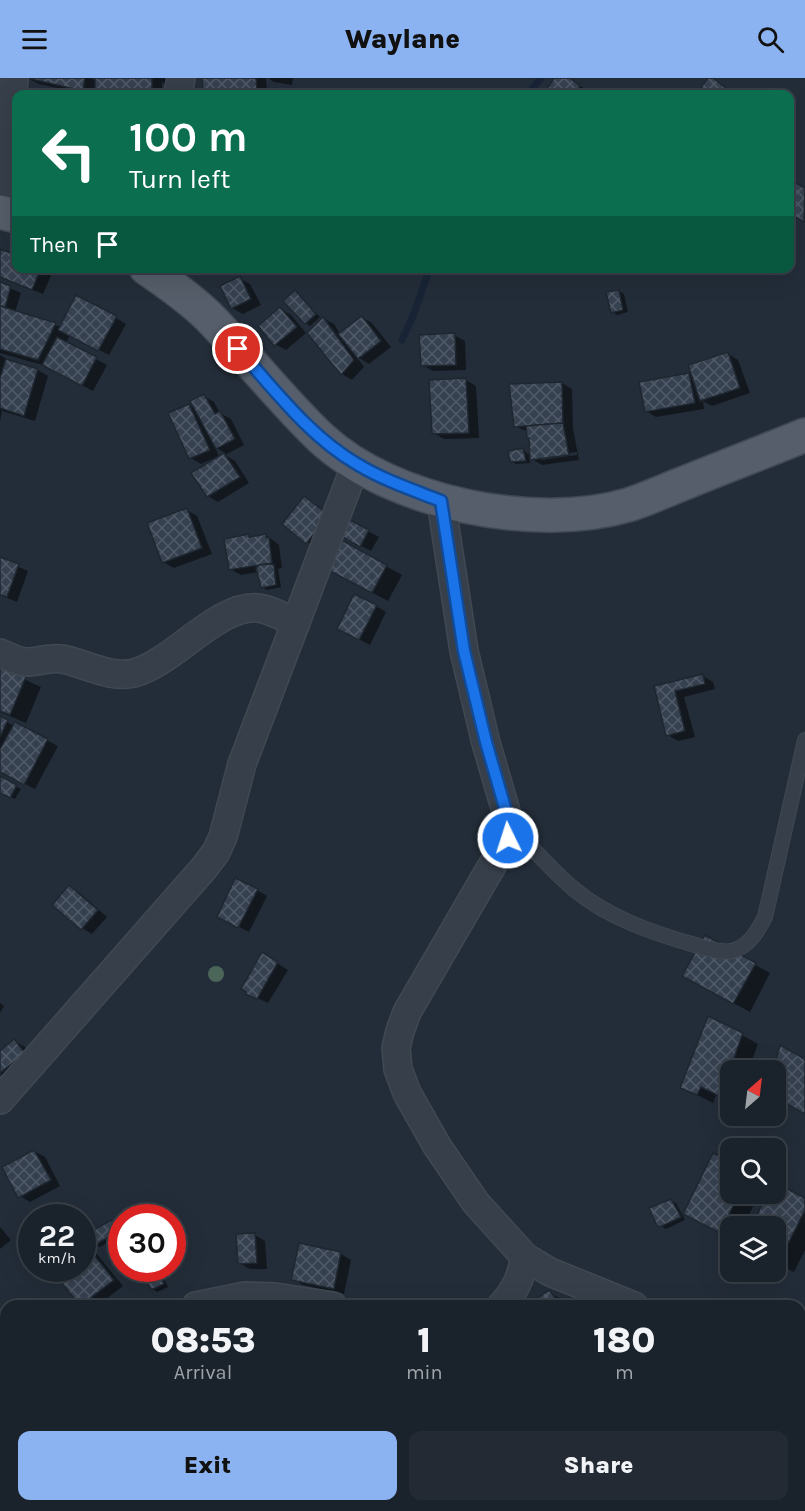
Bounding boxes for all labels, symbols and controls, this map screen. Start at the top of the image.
icon: menu [18,23,51,56]
text: Waylane [345,23,460,55]
icon: search [754,23,787,56]
text: 100 m [129,112,248,162]
icon: left [30,114,108,192]
text: Turn left [129,163,230,195]
icon: arrive [91,228,124,261]
text: Then [30,232,79,258]
pin [212,323,263,374]
icon: arrive [221,332,254,365]
position arrow [476,806,540,870]
north arrow [720,1060,786,1126]
map controls [720,1060,786,1282]
button: search [720,1138,786,1204]
speed limit sign: 30 [108,1204,186,1282]
button: layers [720,1216,786,1282]
text: 22 [39,1218,75,1254]
text: km/h [38,1249,76,1267]
text: 08:53 [150,1319,256,1361]
text: 1 [417,1319,431,1361]
text: 180 [593,1319,656,1361]
text: Arrival [174,1361,232,1384]
text: min [406,1361,443,1384]
text: m [615,1361,634,1384]
button: Exit [18,1431,397,1500]
button: Share [409,1431,788,1500]

